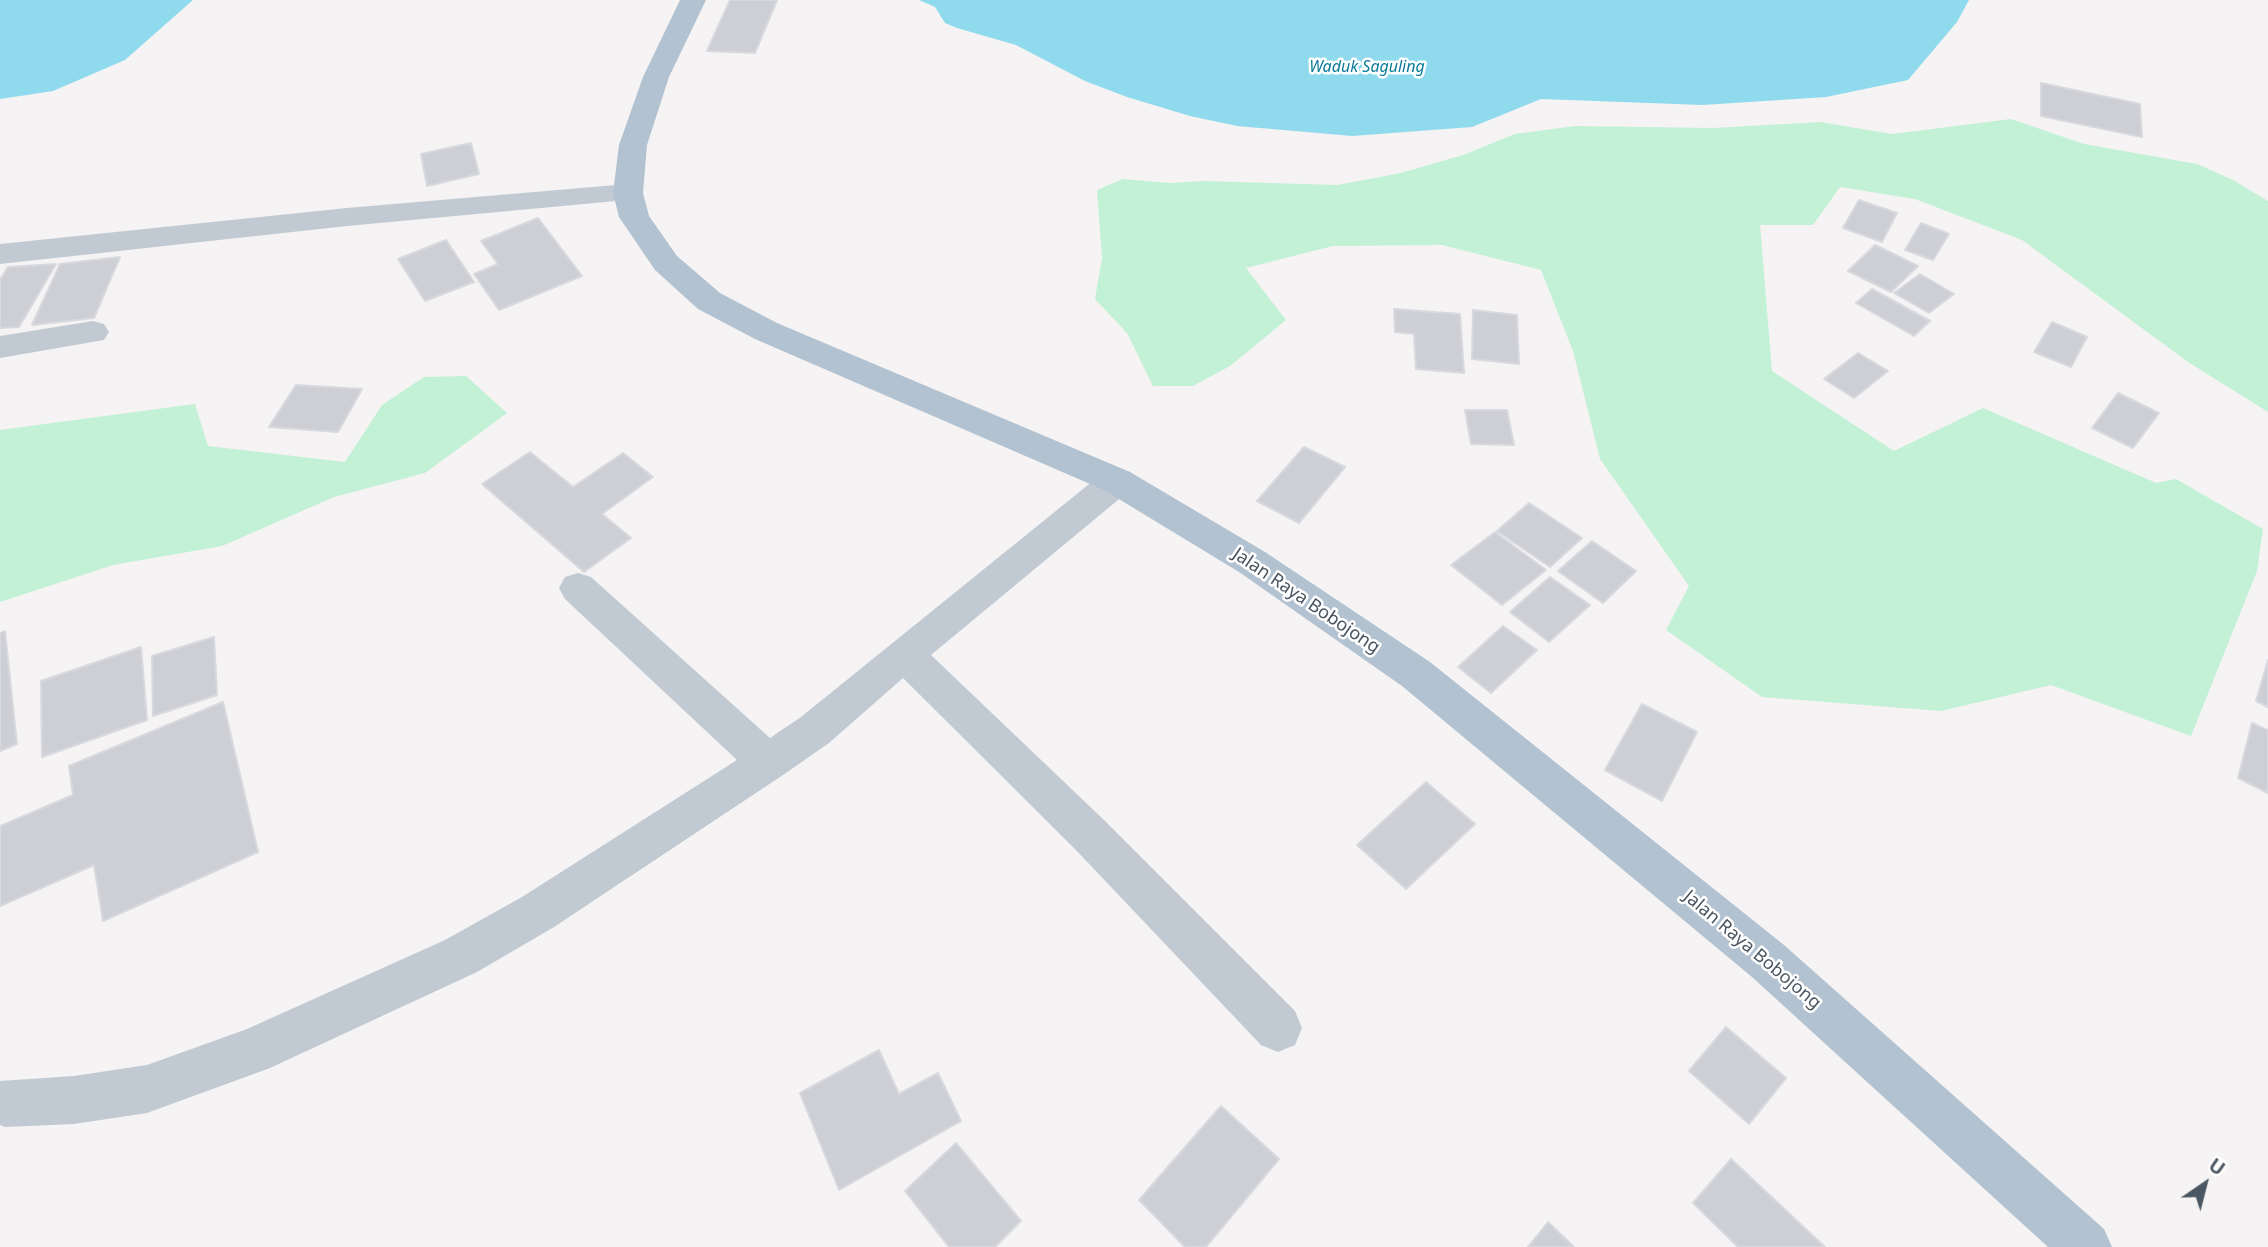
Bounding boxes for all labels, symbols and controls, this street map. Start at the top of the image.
water label: Waduk Saguling [1309,57,1425,77]
street label: Jalan Raya Bobojong [1228,544,1384,658]
street label: Jalan Raya Bobojong [1679,886,1825,1014]
north arrow [2170,1149,2240,1219]
text: U [2204,1152,2230,1182]

